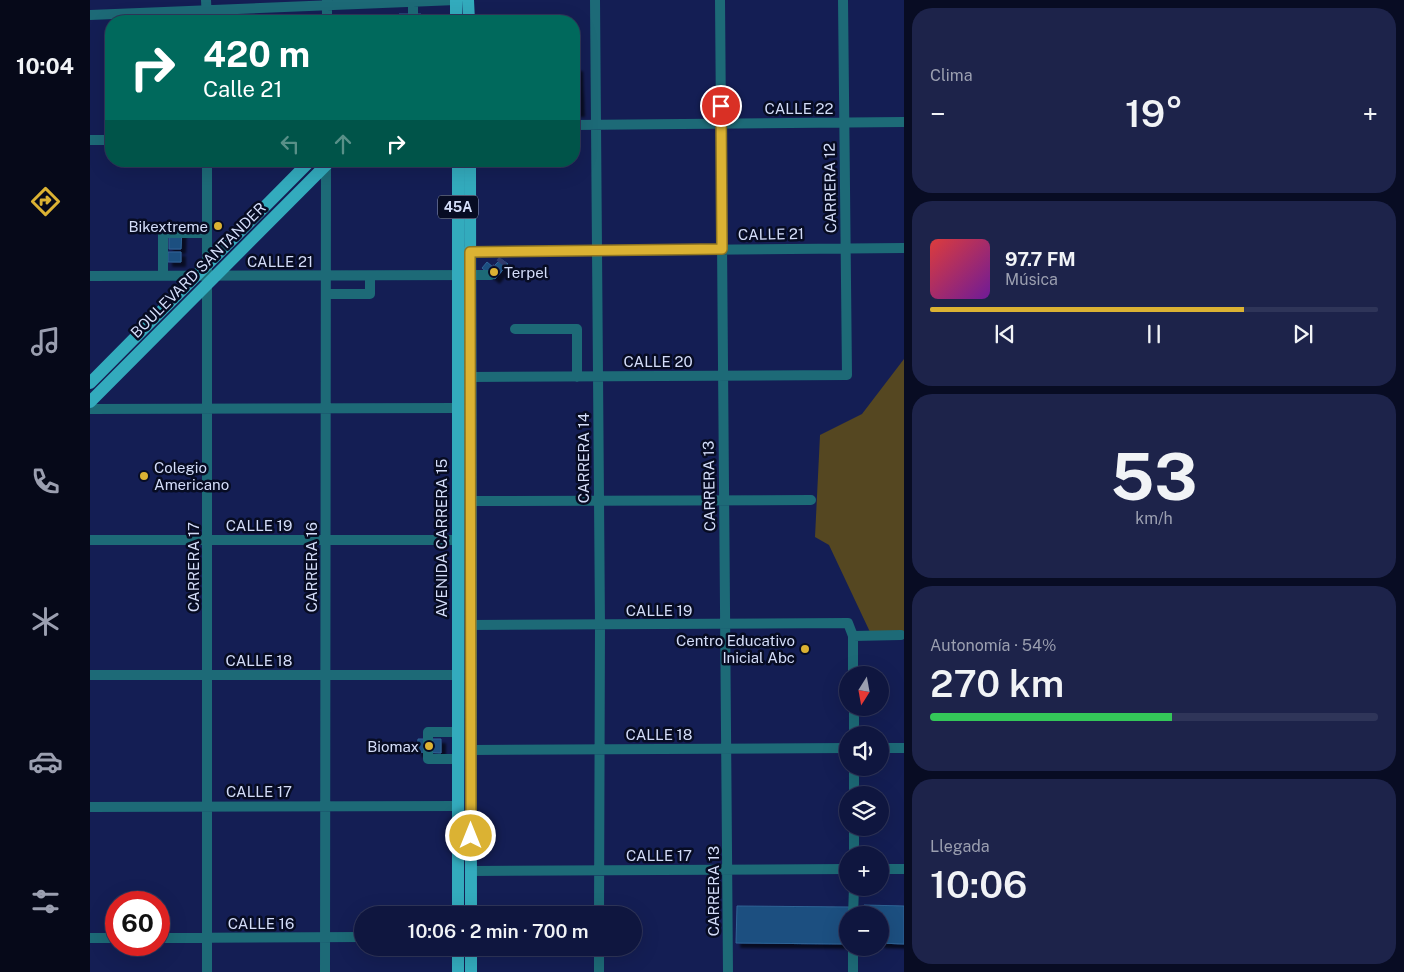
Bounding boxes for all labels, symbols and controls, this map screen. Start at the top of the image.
text: 420 m [203,34,310,75]
icon: right [120,35,185,100]
text: 10:04 [16,53,74,79]
text: Clima [930,66,973,85]
text: Calle 21 [203,76,282,102]
pin [700,85,742,127]
text: 19° [1125,91,1183,136]
icon: arrive [707,92,735,120]
text: − [930,97,946,130]
text: + [1362,97,1378,130]
street label: CALLE 22 [765,100,834,117]
icon: left [276,130,304,158]
icon: ahead [329,130,357,158]
icon: right [382,130,410,158]
street label: CARRERA 12 [821,143,839,233]
icon: directions [28,184,63,219]
road number: 45A [438,196,478,218]
street label: BOULEVARD SANTANDER [127,199,269,341]
place label: Bikextreme [128,218,208,235]
marker: Bikextreme [212,220,224,232]
street label: CALLE 21 [738,225,804,243]
text: 97.7 FM [1005,248,1076,270]
street label: CALLE 21 [247,253,313,270]
place label: Terpel [504,264,548,281]
marker: Terpel [488,266,500,278]
text: Música [1005,270,1058,289]
icon: previous [991,320,1019,348]
icon: pause [1140,320,1168,348]
icon: next [1289,320,1317,348]
icon: music [28,324,63,359]
street label: CALLE 20 [623,353,693,370]
street label: CARRERA 14 [575,413,592,503]
text: 53 [1110,438,1198,515]
street label: CARRERA 13 [700,441,718,531]
place label: Colegio Americano [154,459,229,493]
street label: AVENIDA CARRERA 15 [433,459,450,617]
icon: phone [28,464,63,499]
marker: Colegio Americano [138,470,150,482]
text: km/h [1135,509,1173,528]
street label: CALLE 19 [226,517,292,534]
street label: CARRERA 17 [185,522,202,612]
street label: CARRERA 16 [303,522,320,612]
street label: CALLE 19 [626,602,692,619]
icon: climate [28,604,63,639]
place label: Centro Educativo Inicial Abc [676,632,795,666]
text: Autonomía · 54% [930,636,1057,655]
marker: Centro Educativo Inicial Abc [799,643,811,655]
street label: CALLE 18 [226,652,292,669]
text: 270 km [930,661,1064,706]
north arrow [839,666,889,716]
map controls [839,666,889,956]
street label: CALLE 18 [626,726,692,743]
button: sound [839,726,889,776]
place label: Biomax [367,738,419,755]
marker: Biomax [423,740,435,752]
icon: car [28,744,63,779]
street label: CALLE 17 [226,783,292,800]
button: layers [839,786,889,836]
position arrow [444,809,496,861]
text: Llegada [930,837,990,856]
street label: CARRERA 13 [705,846,722,936]
button: + [839,846,889,896]
street label: CALLE 17 [626,847,692,864]
text: 10:06 [930,862,1027,907]
icon: filters [28,884,63,919]
speed limit sign: 60 [105,891,170,956]
button: − [839,906,889,956]
street label: CALLE 16 [228,915,294,932]
text: 10:06 · 2 min · 700 m [407,920,589,942]

